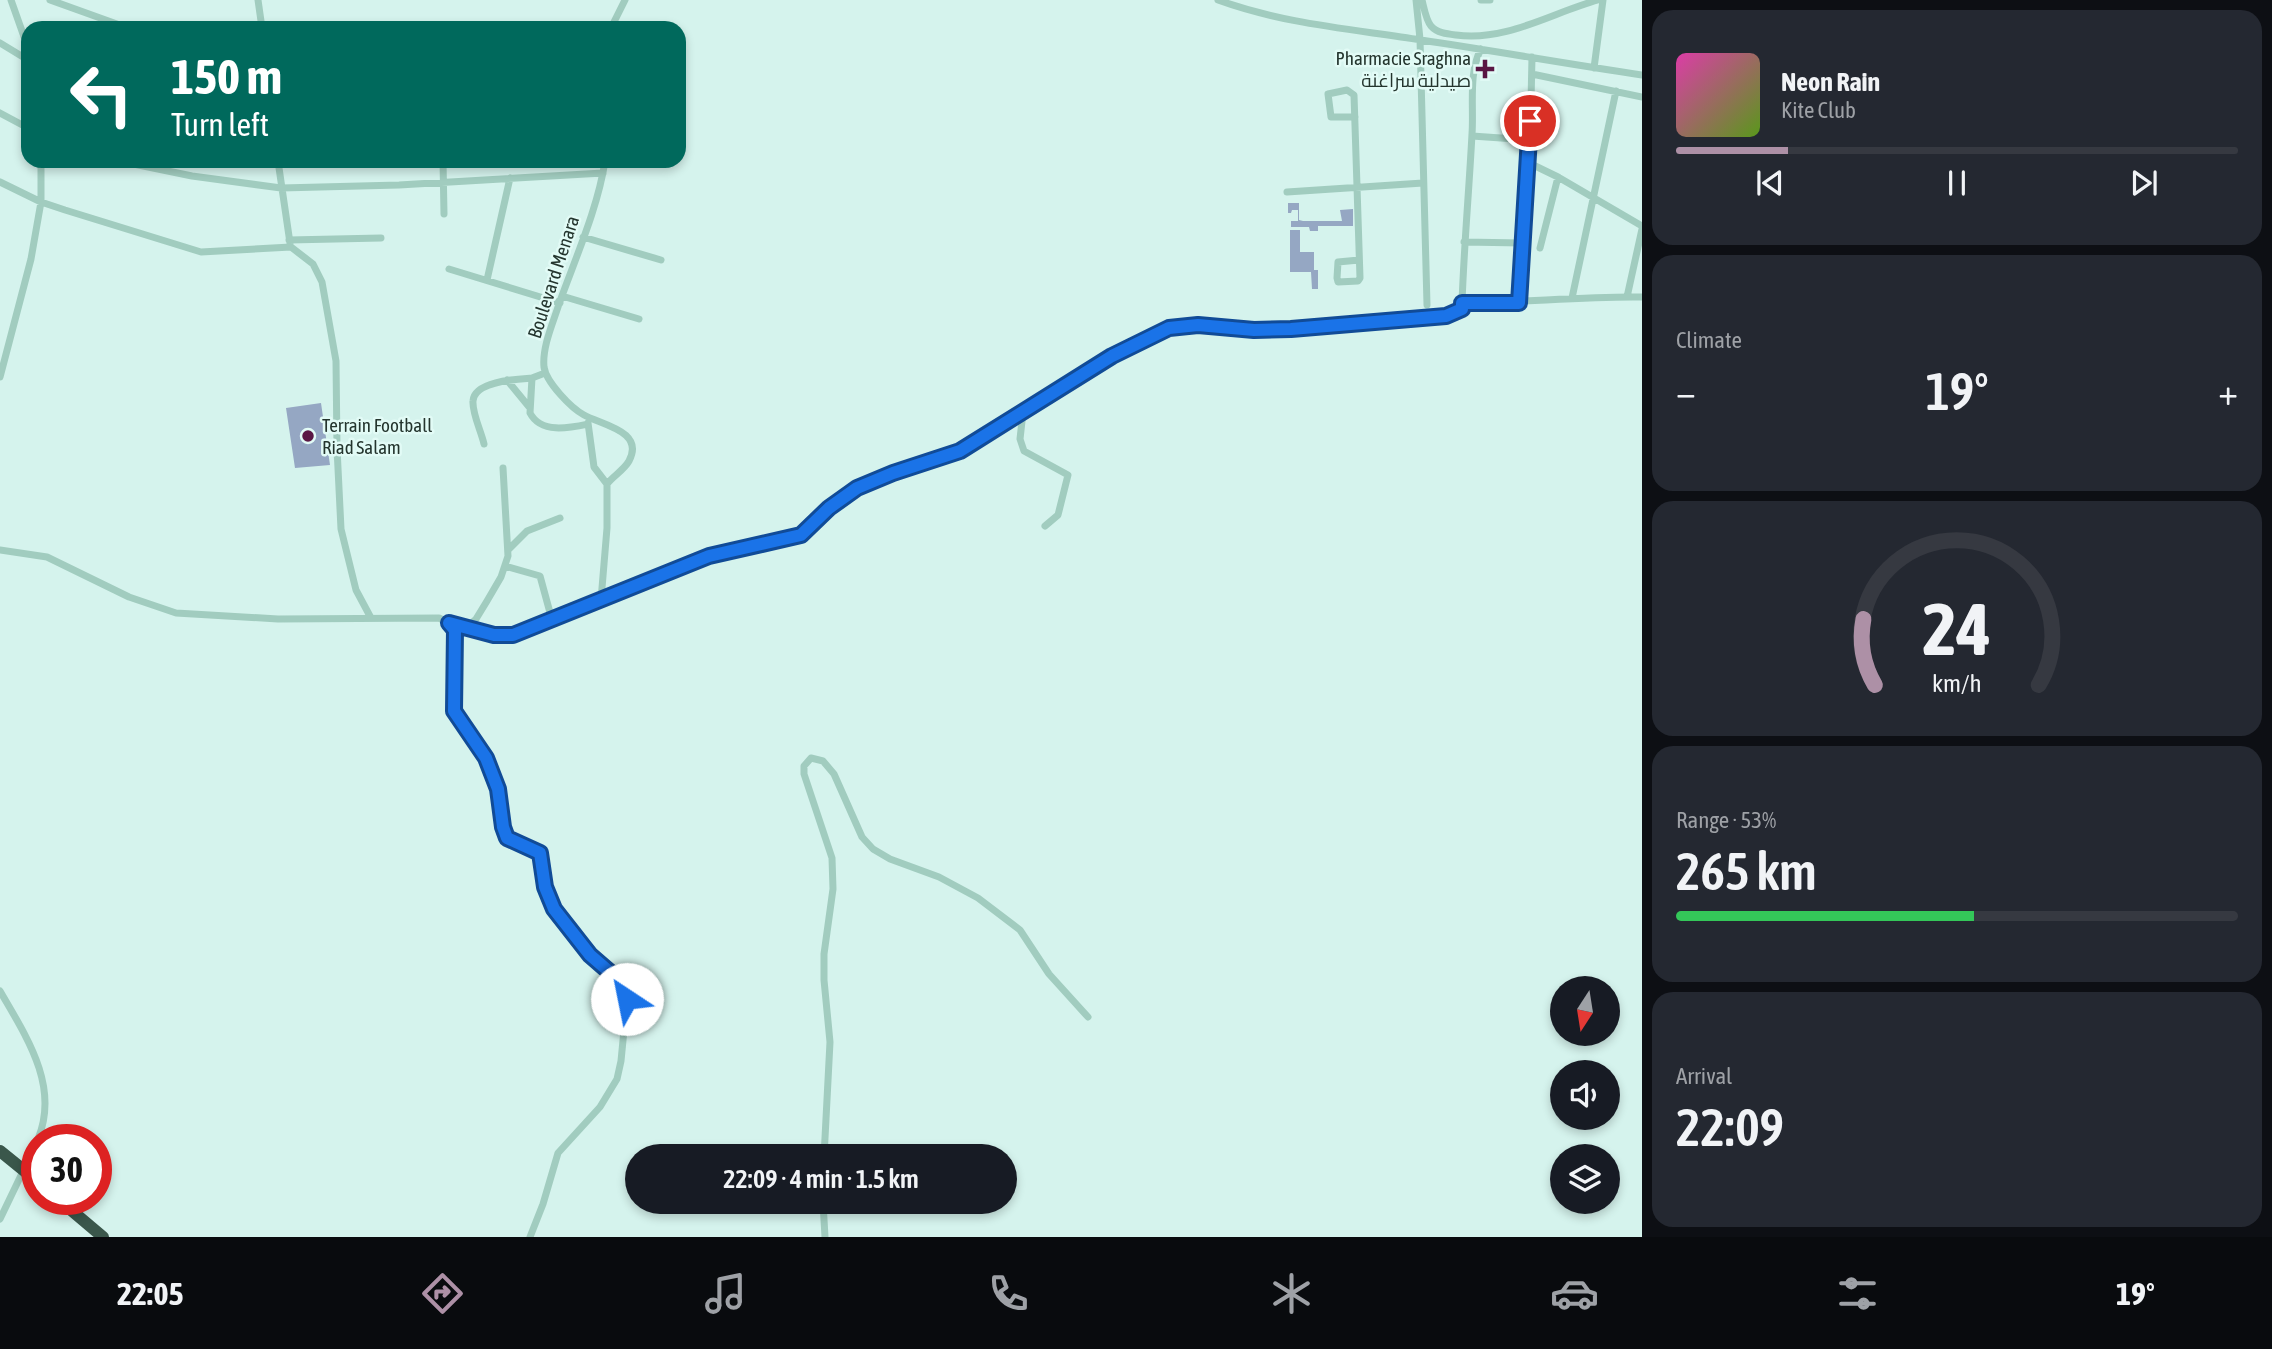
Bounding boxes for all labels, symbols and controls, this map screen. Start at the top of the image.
place label: Pharmacie Sraghna صيدلية سراغنة [1335,47,1471,92]
text: 150 m [171,48,282,104]
icon: left [56,49,147,140]
marker: Pharmacie Sraghna صيدلية سراغنة [1477,61,1493,77]
text: Neon Rain [1781,67,1880,97]
pin [1500,91,1560,151]
text: Kite Club [1781,97,1856,123]
icon: arrive [1511,102,1549,140]
text: Turn left [171,106,269,143]
icon: previous [1751,164,1789,202]
icon: pause [1938,164,1976,202]
icon: next [2125,164,2163,202]
street label: Boulevard Menara [523,213,583,341]
text: Climate [1676,327,1742,353]
text: 19° [1925,361,1989,421]
text: − [1676,370,1696,413]
text: + [2218,370,2238,413]
place label: Terrain Football Riad Salam [322,414,432,458]
marker: Terrain Football Riad Salam [300,428,316,444]
text: 24 [1923,587,1991,670]
text: km/h [1932,668,1982,696]
text: Range · 53% [1676,807,1776,833]
text: 265 km [1676,841,1817,901]
position arrow [590,962,664,1036]
north arrow [1550,976,1620,1046]
map controls [1550,976,1620,1214]
button: sound [1550,1060,1620,1130]
text: Arrival [1676,1063,1732,1089]
text: 22:09 [1676,1097,1784,1157]
speed limit sign: 30 [21,1124,112,1215]
button: layers [1550,1144,1620,1214]
text: 22:09 · 4 min · 1.5 km [723,1164,919,1194]
icon: directions [418,1269,467,1318]
icon: music [701,1269,750,1318]
icon: phone [984,1269,1033,1318]
icon: climate [1267,1269,1316,1318]
icon: car [1550,1269,1599,1318]
icon: filters [1833,1269,1882,1318]
text: 22:05 [117,1275,184,1312]
text: 19° [2116,1275,2155,1312]

